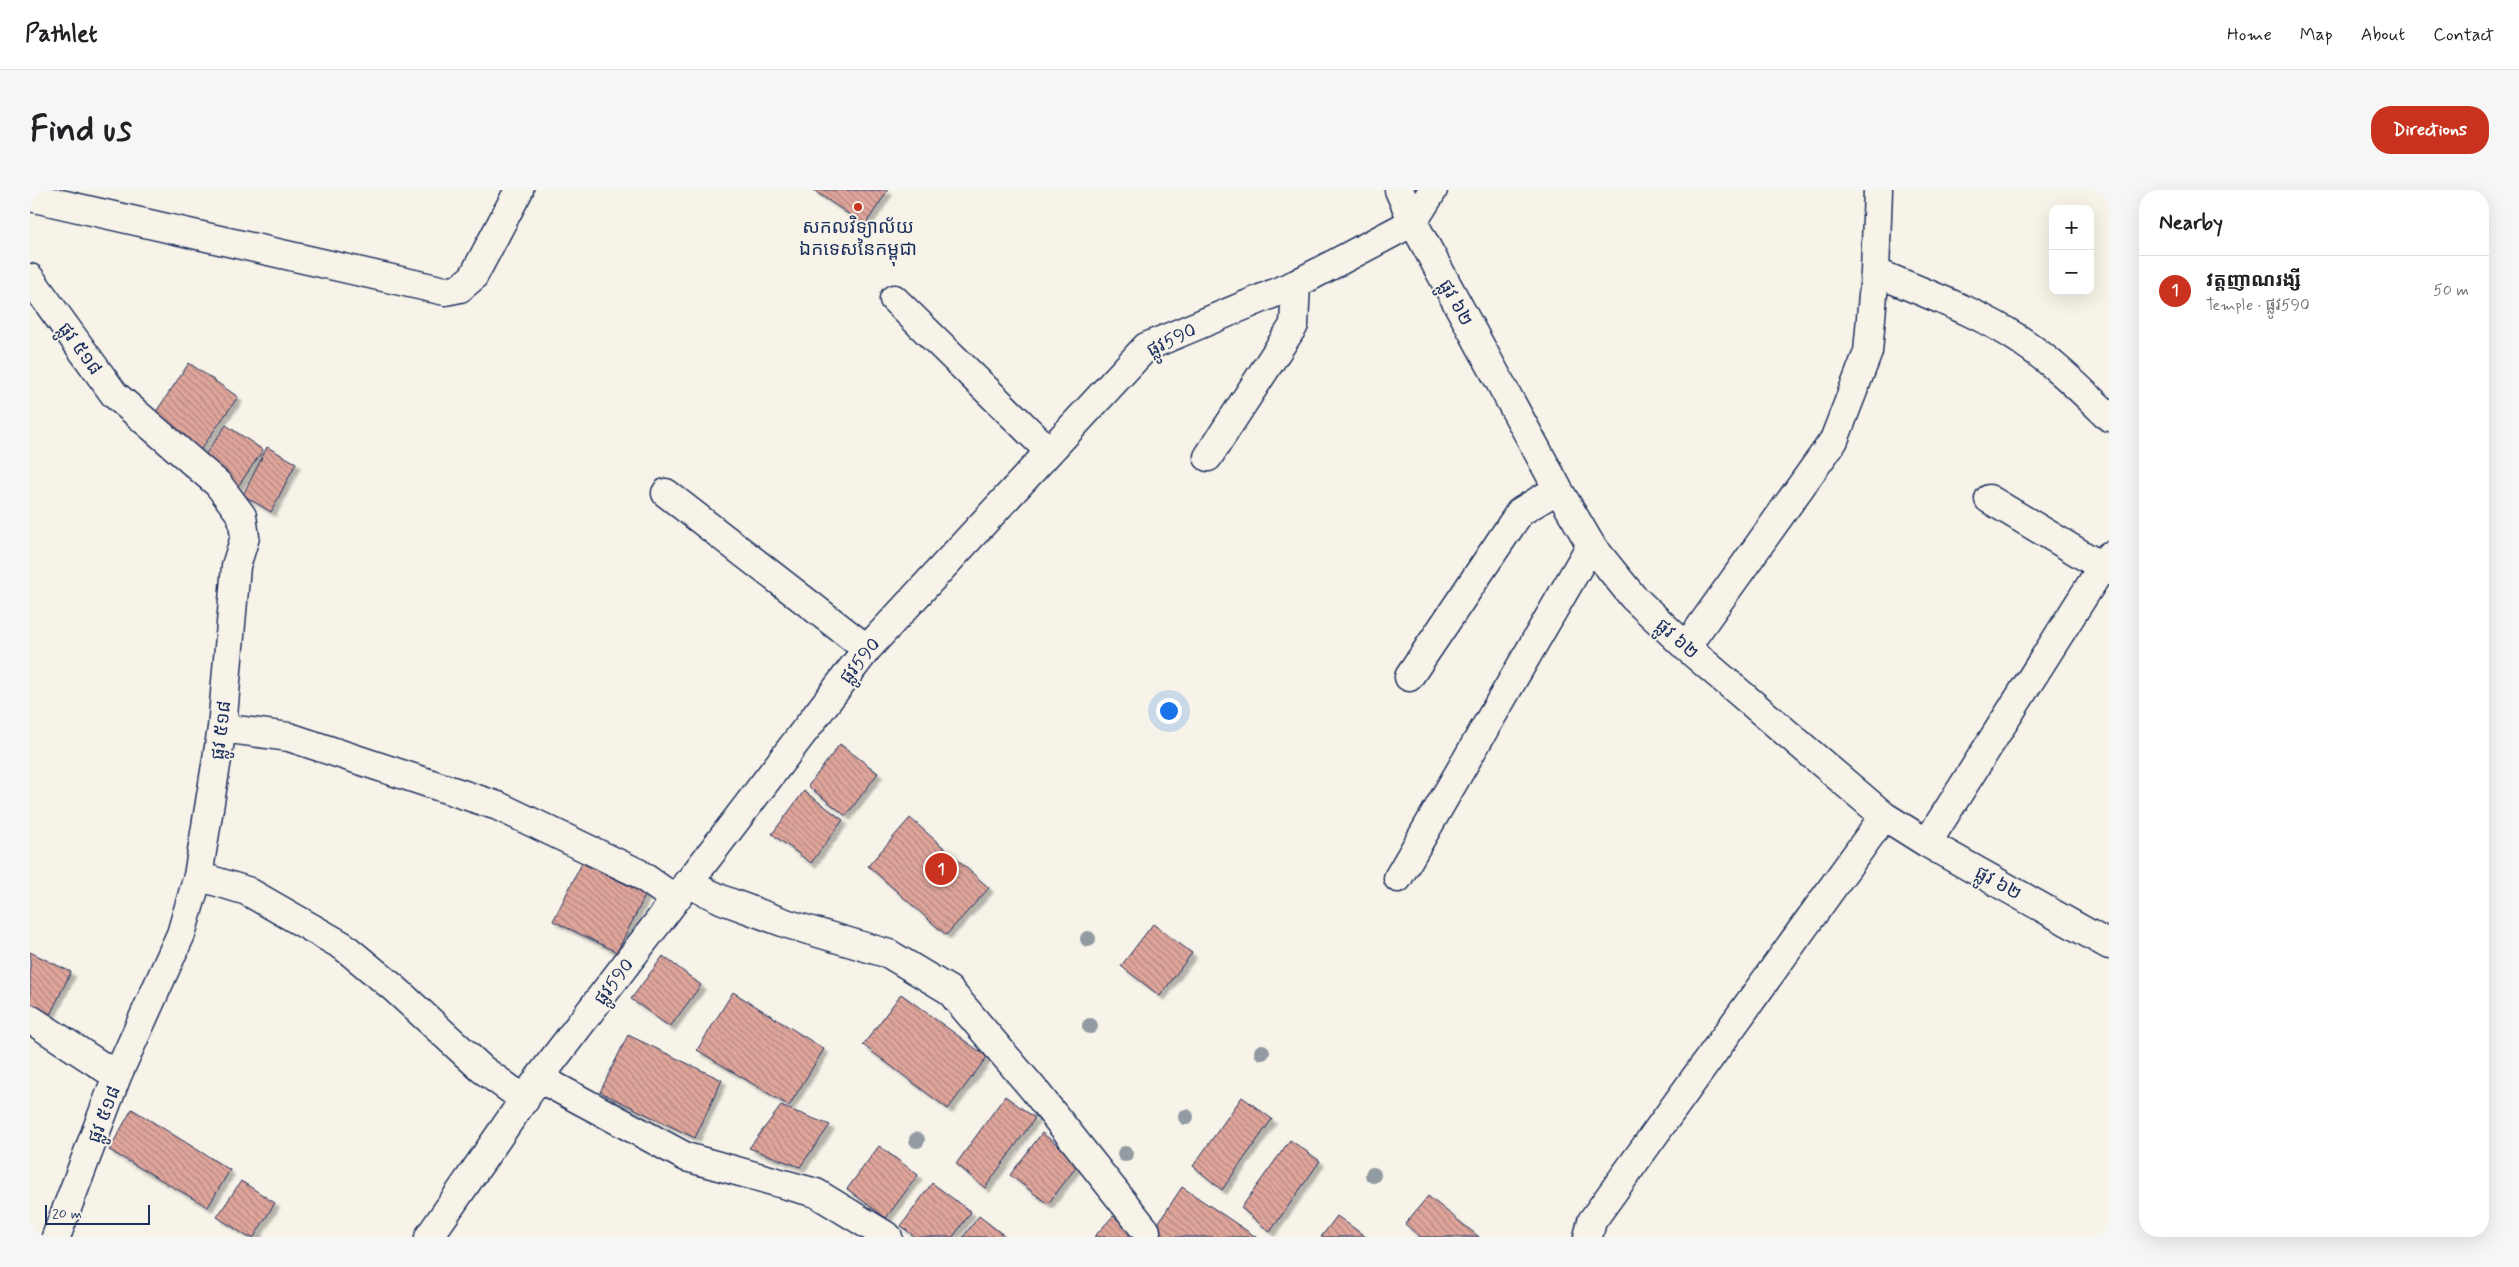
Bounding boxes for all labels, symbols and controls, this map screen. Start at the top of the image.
text: Pathlet [25,19,97,50]
text: Home [2227,23,2272,47]
text: Map [2300,23,2333,47]
text: About [2361,23,2405,47]
text: Contact [2433,23,2494,47]
button: Directions [2371,106,2489,154]
text: Find us [30,107,132,153]
marker: សកលវិទ្យាល័យ ឯកទេសនៃកម្ពុជា [852,201,864,213]
map controls [2049,205,2094,295]
button: + [2049,205,2094,250]
text: Nearby [2159,209,2223,237]
place label: សកលវិទ្យាល័យ ឯកទេសនៃកម្ពុជា [799,215,917,267]
button: − [2049,250,2094,295]
text: វត្តញាណរង្សី [2206,268,2301,293]
street label: ផ្លូវ ៦២ [1430,275,1479,332]
text: 1 [2171,280,2179,301]
text: 50 m [2433,280,2469,301]
text: Temple · ផ្លូវ590 [2206,295,2310,316]
street label: ផ្លូវ ៥១៨ [49,317,107,382]
street label: ផ្លូវ590 [1143,318,1202,366]
street label: ផ្លូវ ៦២ [1648,613,1704,668]
street label: ផ្លូវ590 [834,633,889,691]
your location [1156,698,1182,724]
street label: ផ្លូវ ៥១៨ [205,699,241,762]
pin: 1 [925,850,957,888]
street label: ផ្លូវ ៦២ [1969,860,2026,909]
street label: ផ្លូវ590 [588,953,643,1013]
street label: ផ្លូវ ៥១៨ [82,1082,130,1148]
scale bar [45,1202,150,1225]
text: 20 m [52,1205,82,1223]

